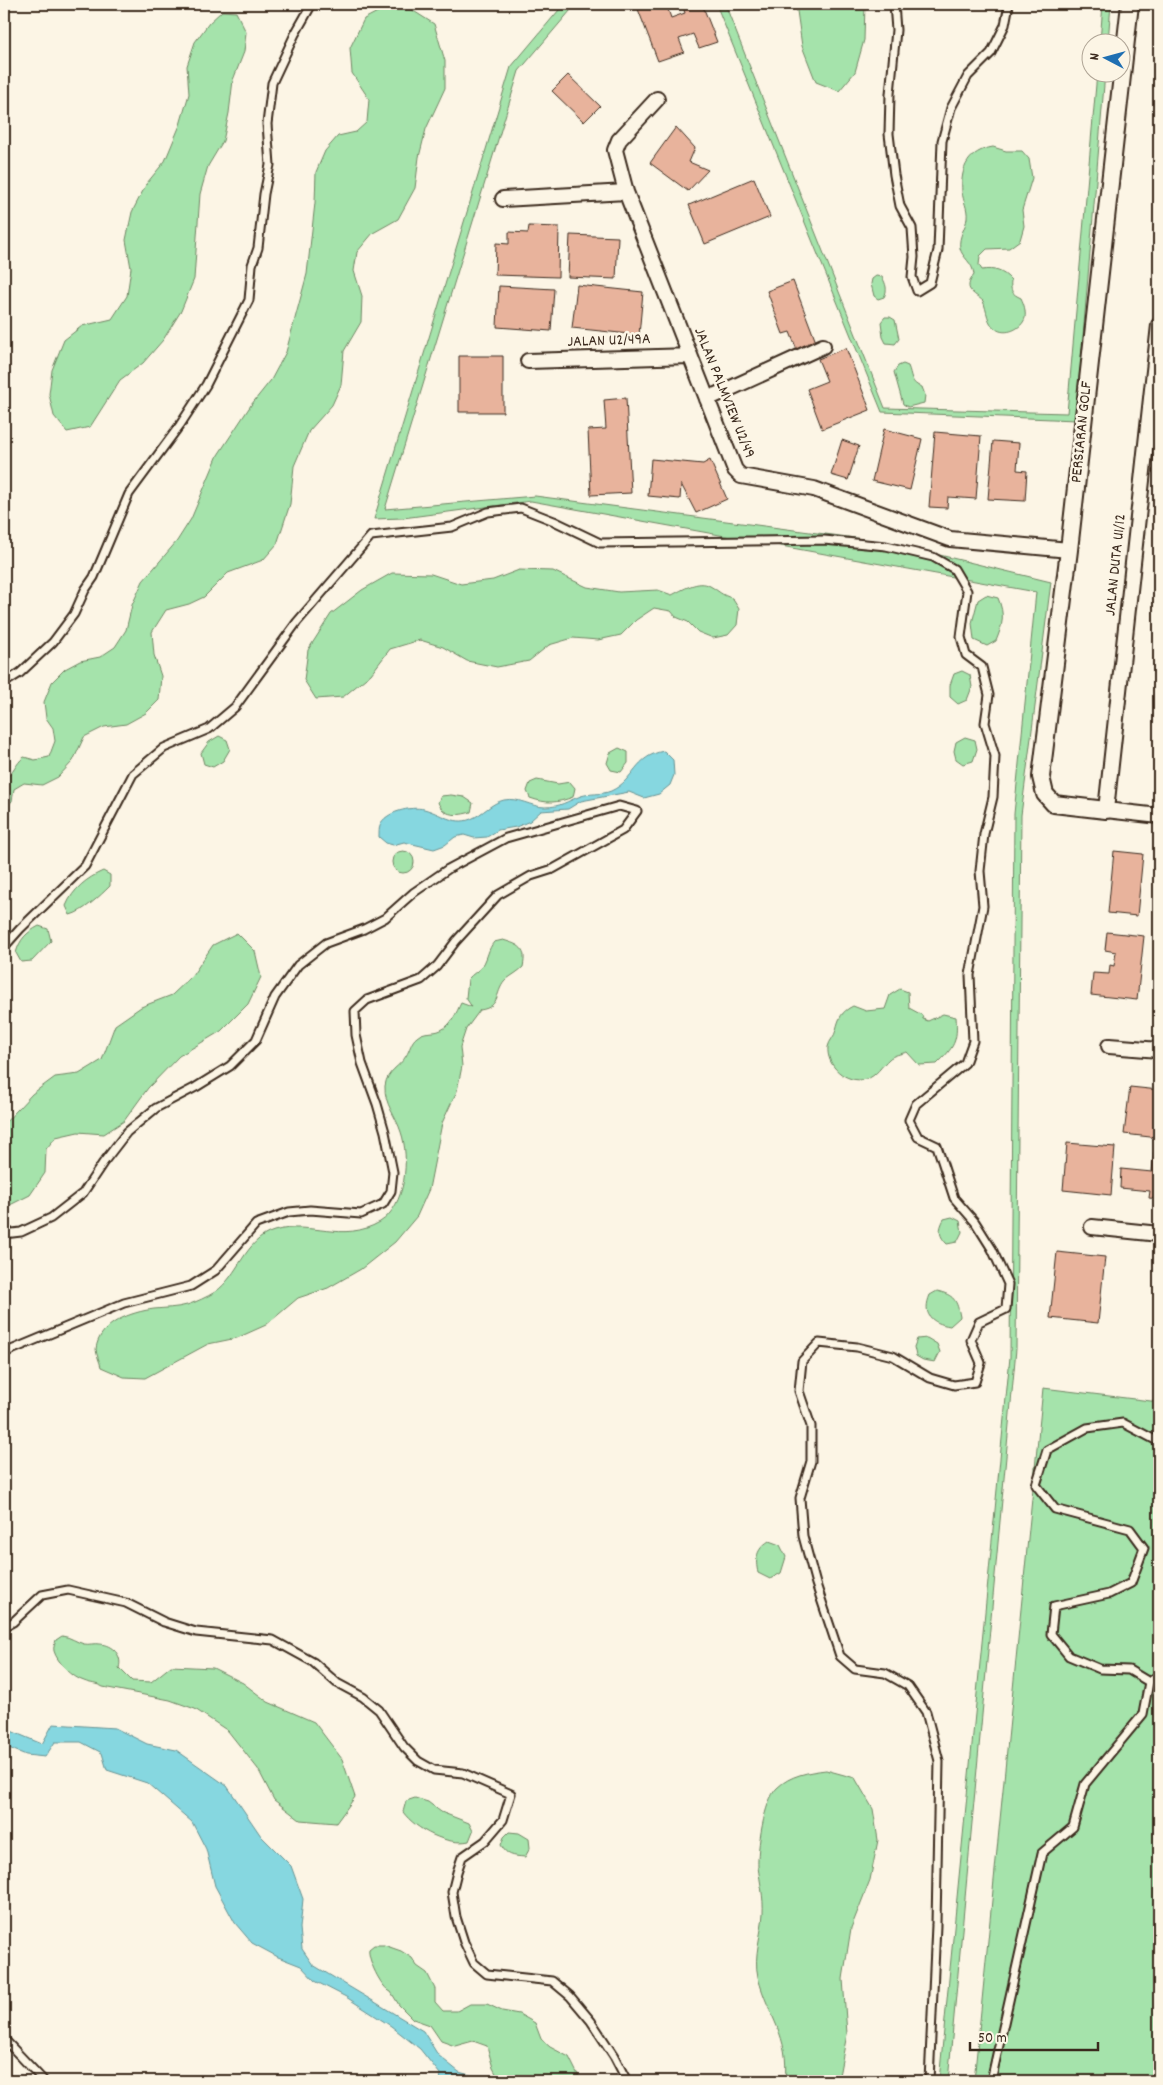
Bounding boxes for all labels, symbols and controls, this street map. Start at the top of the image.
north arrow [1080,32,1130,82]
text: N [1085,52,1105,61]
street label: JALAN PALMVIEW U2/49 [687,324,761,462]
street label: JALAN U2/49A [567,328,651,354]
street label: PERSIARAN GOLF [1065,380,1099,484]
street label: JALAN DUTA U1/12 [1099,513,1133,617]
scale bar [970,2020,1098,2052]
text: 50 m [978,2028,1007,2050]

